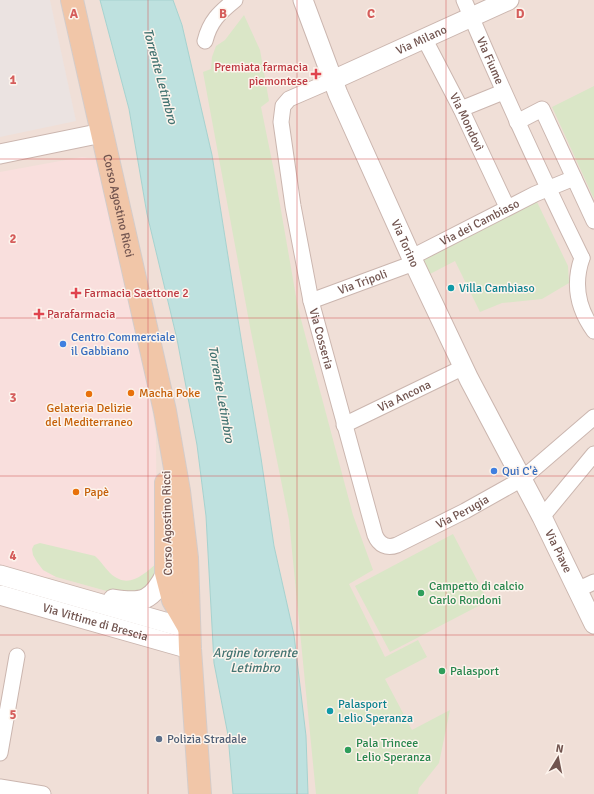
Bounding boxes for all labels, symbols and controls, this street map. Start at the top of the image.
text: A [70,6,79,22]
text: B [219,6,227,22]
text: C [367,6,375,22]
text: D [516,6,525,22]
street label: Via Milano [394,22,449,58]
water label: Torrente Letimbro [140,27,181,127]
street label: Via Fiume [473,35,507,87]
place label: Premiata farmacia piemontese [214,60,308,89]
marker: Premiata farmacia piemontese [311,69,321,79]
text: 1 [9,72,17,88]
street label: Via Mondovì [446,90,487,153]
street label: Corso Agostino Ricci [99,153,137,259]
street label: Via dei Cambiaso [438,196,522,249]
street label: Via Torino [387,217,422,270]
text: 2 [9,231,17,247]
street label: Via Tripoli [336,266,390,298]
place label: Villa Cambiaso [459,281,535,296]
marker: Villa Cambiaso [446,283,456,293]
place label: Farmacia Saettone 2 [84,286,189,301]
marker: Farmacia Saettone 2 [71,288,81,298]
place label: Parafarmacia [47,307,115,322]
street label: Via Cosseria [305,307,336,371]
marker: Parafarmacia [34,309,44,319]
place label: Centro Commerciale il Gabbiano [71,330,175,359]
marker: Centro Commerciale il Gabbiano [58,339,68,349]
water label: Torrente Letimbro [205,344,238,445]
street label: Via Ancona [375,377,434,416]
place label: Macha Poke [139,386,200,401]
marker: Macha Poke [126,388,136,398]
marker: Gelateria Delizie del Mediterraneo [84,389,94,399]
text: 3 [9,390,17,406]
place label: Gelateria Delizie del Mediterraneo [45,401,133,430]
place label: Qui C'è [502,464,538,479]
marker: Qui C'è [489,466,499,476]
street label: Corso Agostino Ricci [159,470,176,576]
place label: Papè [84,485,109,500]
marker: Papè [71,487,81,497]
street label: Via Perugia [433,492,492,532]
street label: Via Piave [541,527,575,575]
text: 4 [9,548,17,564]
place label: Campetto di calcio Carlo Rondoni [429,579,524,608]
marker: Campetto di calcio Carlo Rondoni [416,588,426,598]
street label: Via Vittime di Brescia [41,600,150,645]
water label: Argine torrente Letimbro [213,645,299,676]
place label: Palasport [450,664,499,679]
marker: Palasport [437,666,447,676]
place label: Palasport Lelio Speranza [338,697,413,726]
marker: Palasport Lelio Speranza [325,706,335,716]
text: 5 [9,707,17,723]
place label: Polizia Stradale [167,732,247,747]
marker: Polizia Stradale [154,734,164,744]
place label: Pala Trincee Lelio Speranza [356,736,431,765]
north arrow [538,738,578,778]
text: N [555,742,565,756]
marker: Pala Trincee Lelio Speranza [343,745,353,755]

